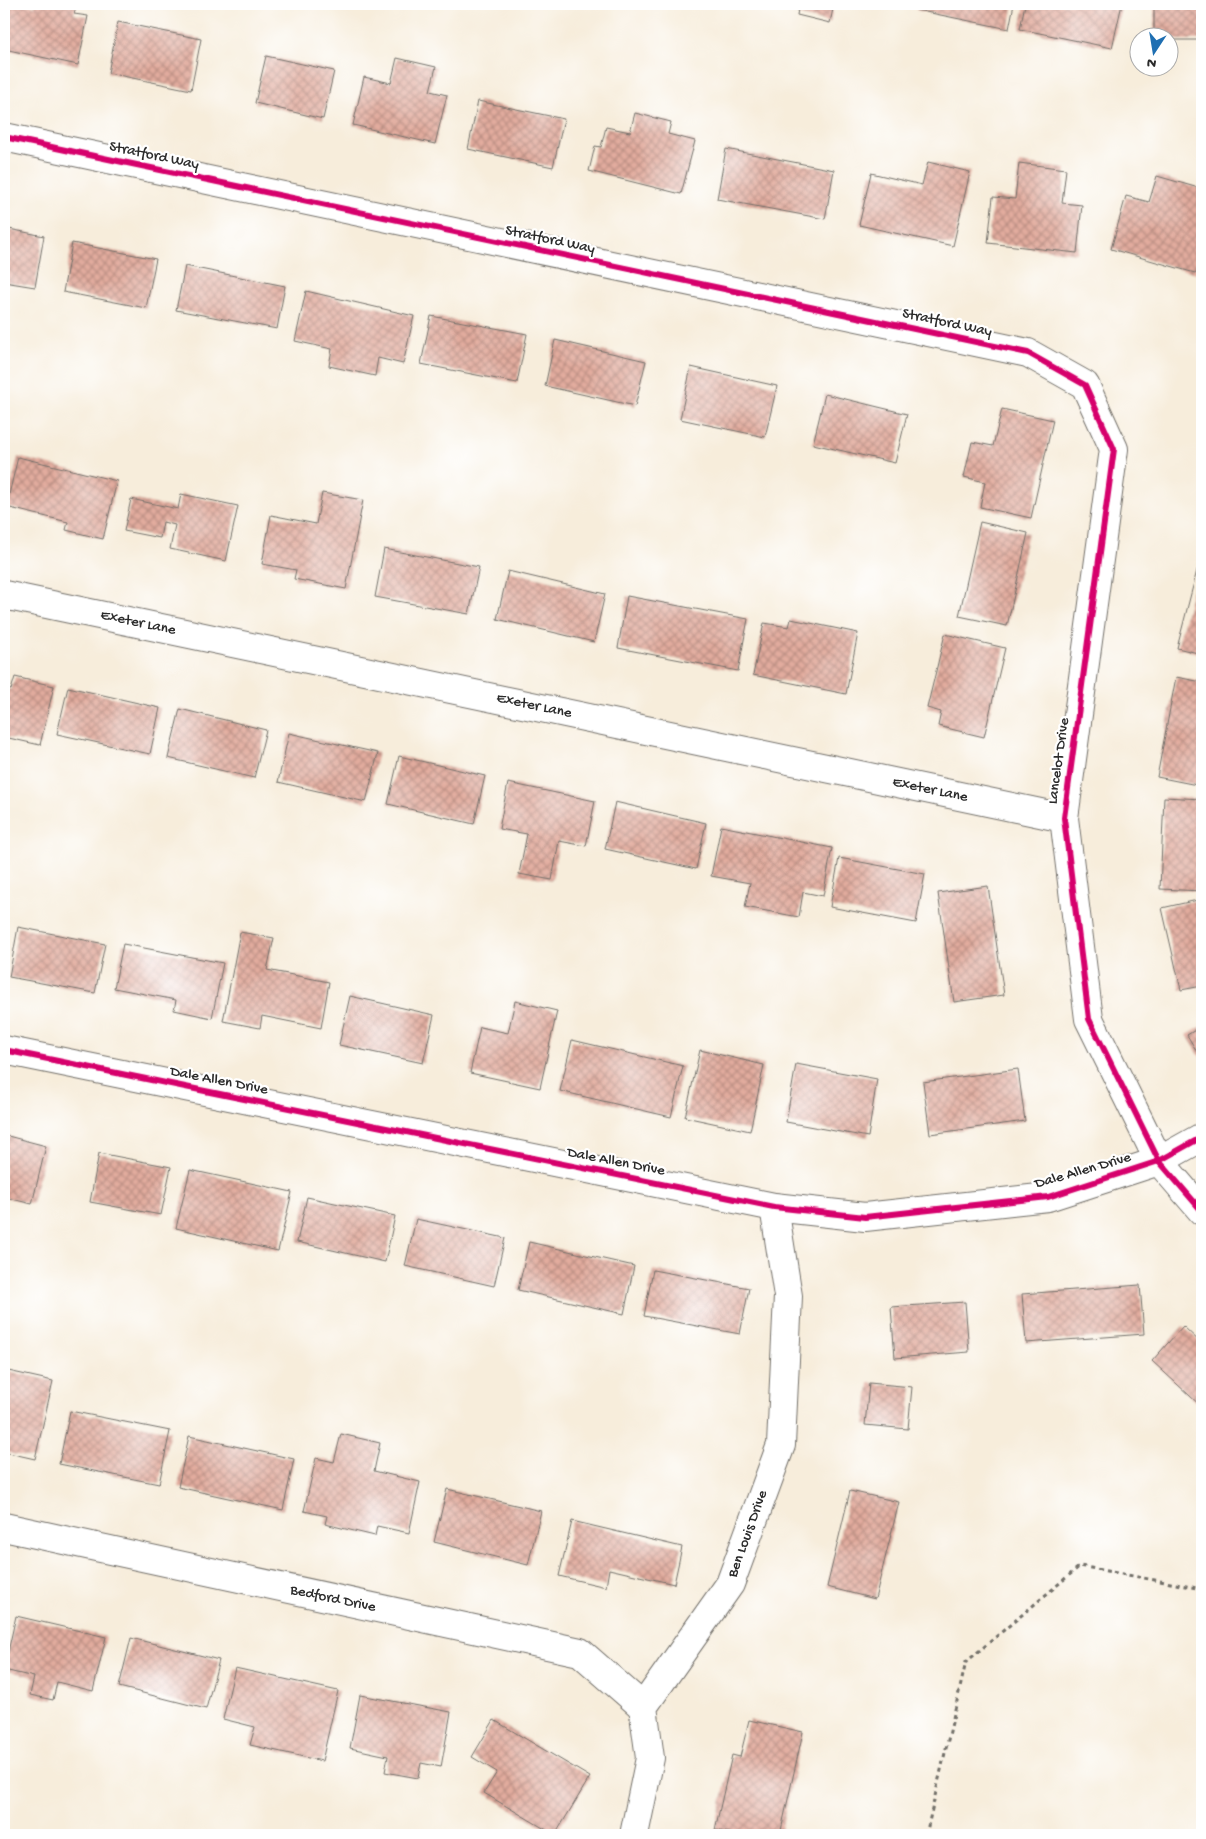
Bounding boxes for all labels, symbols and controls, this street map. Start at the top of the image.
north arrow [1128,28,1178,78]
text: N [1146,53,1158,72]
street label: Stratford Way [107,138,201,174]
street label: Stratford Way [503,222,597,258]
street label: Stratford Way [900,305,994,341]
street label: Exeter Lane [99,606,177,640]
street label: Exeter Lane [495,689,573,723]
street label: Lancelot Drive [1044,716,1074,805]
street label: Exeter Lane [891,773,969,807]
street label: Dale Allen Drive [168,1063,270,1099]
street label: Dale Allen Drive [565,1144,667,1180]
street label: Dale Allen Drive [1032,1149,1133,1194]
street label: Ben Louis Drive [724,1488,772,1581]
street label: Bedford Drive [288,1581,378,1617]

